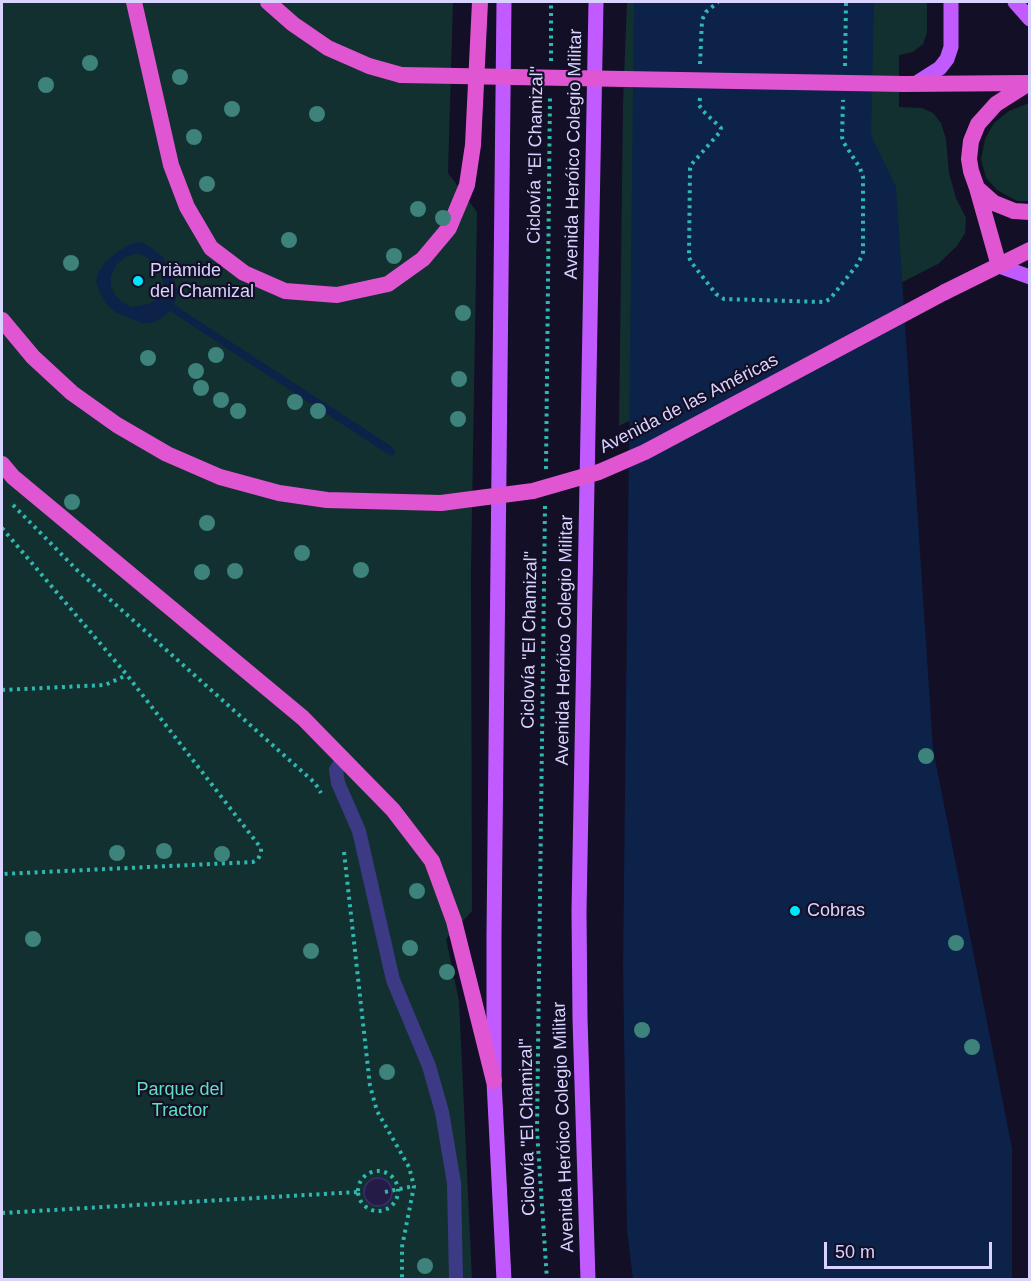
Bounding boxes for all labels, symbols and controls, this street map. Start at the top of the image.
street label: Avenida Heróico Colegio Militar [561,28,587,280]
street label: Ciclovía "El Chamizal" [524,66,548,244]
place label: Priàmide del Chamizal [150,260,254,302]
marker: Priàmide del Chamizal [131,274,145,288]
street label: Avenida de las Américas [596,349,782,459]
street label: Avenida Heróico Colegio Militar [552,514,578,766]
street label: Ciclovía "El Chamizal" [518,551,542,729]
place label: Cobras [807,900,865,922]
marker: Cobras [788,904,802,918]
street label: Avenida Heróico Colegio Militar [549,1001,579,1253]
street label: Ciclovía "El Chamizal" [516,1038,540,1216]
park label: Parque del Tractor [136,1079,224,1122]
scale bar [827,1230,995,1268]
text: 50 m [835,1242,875,1262]

